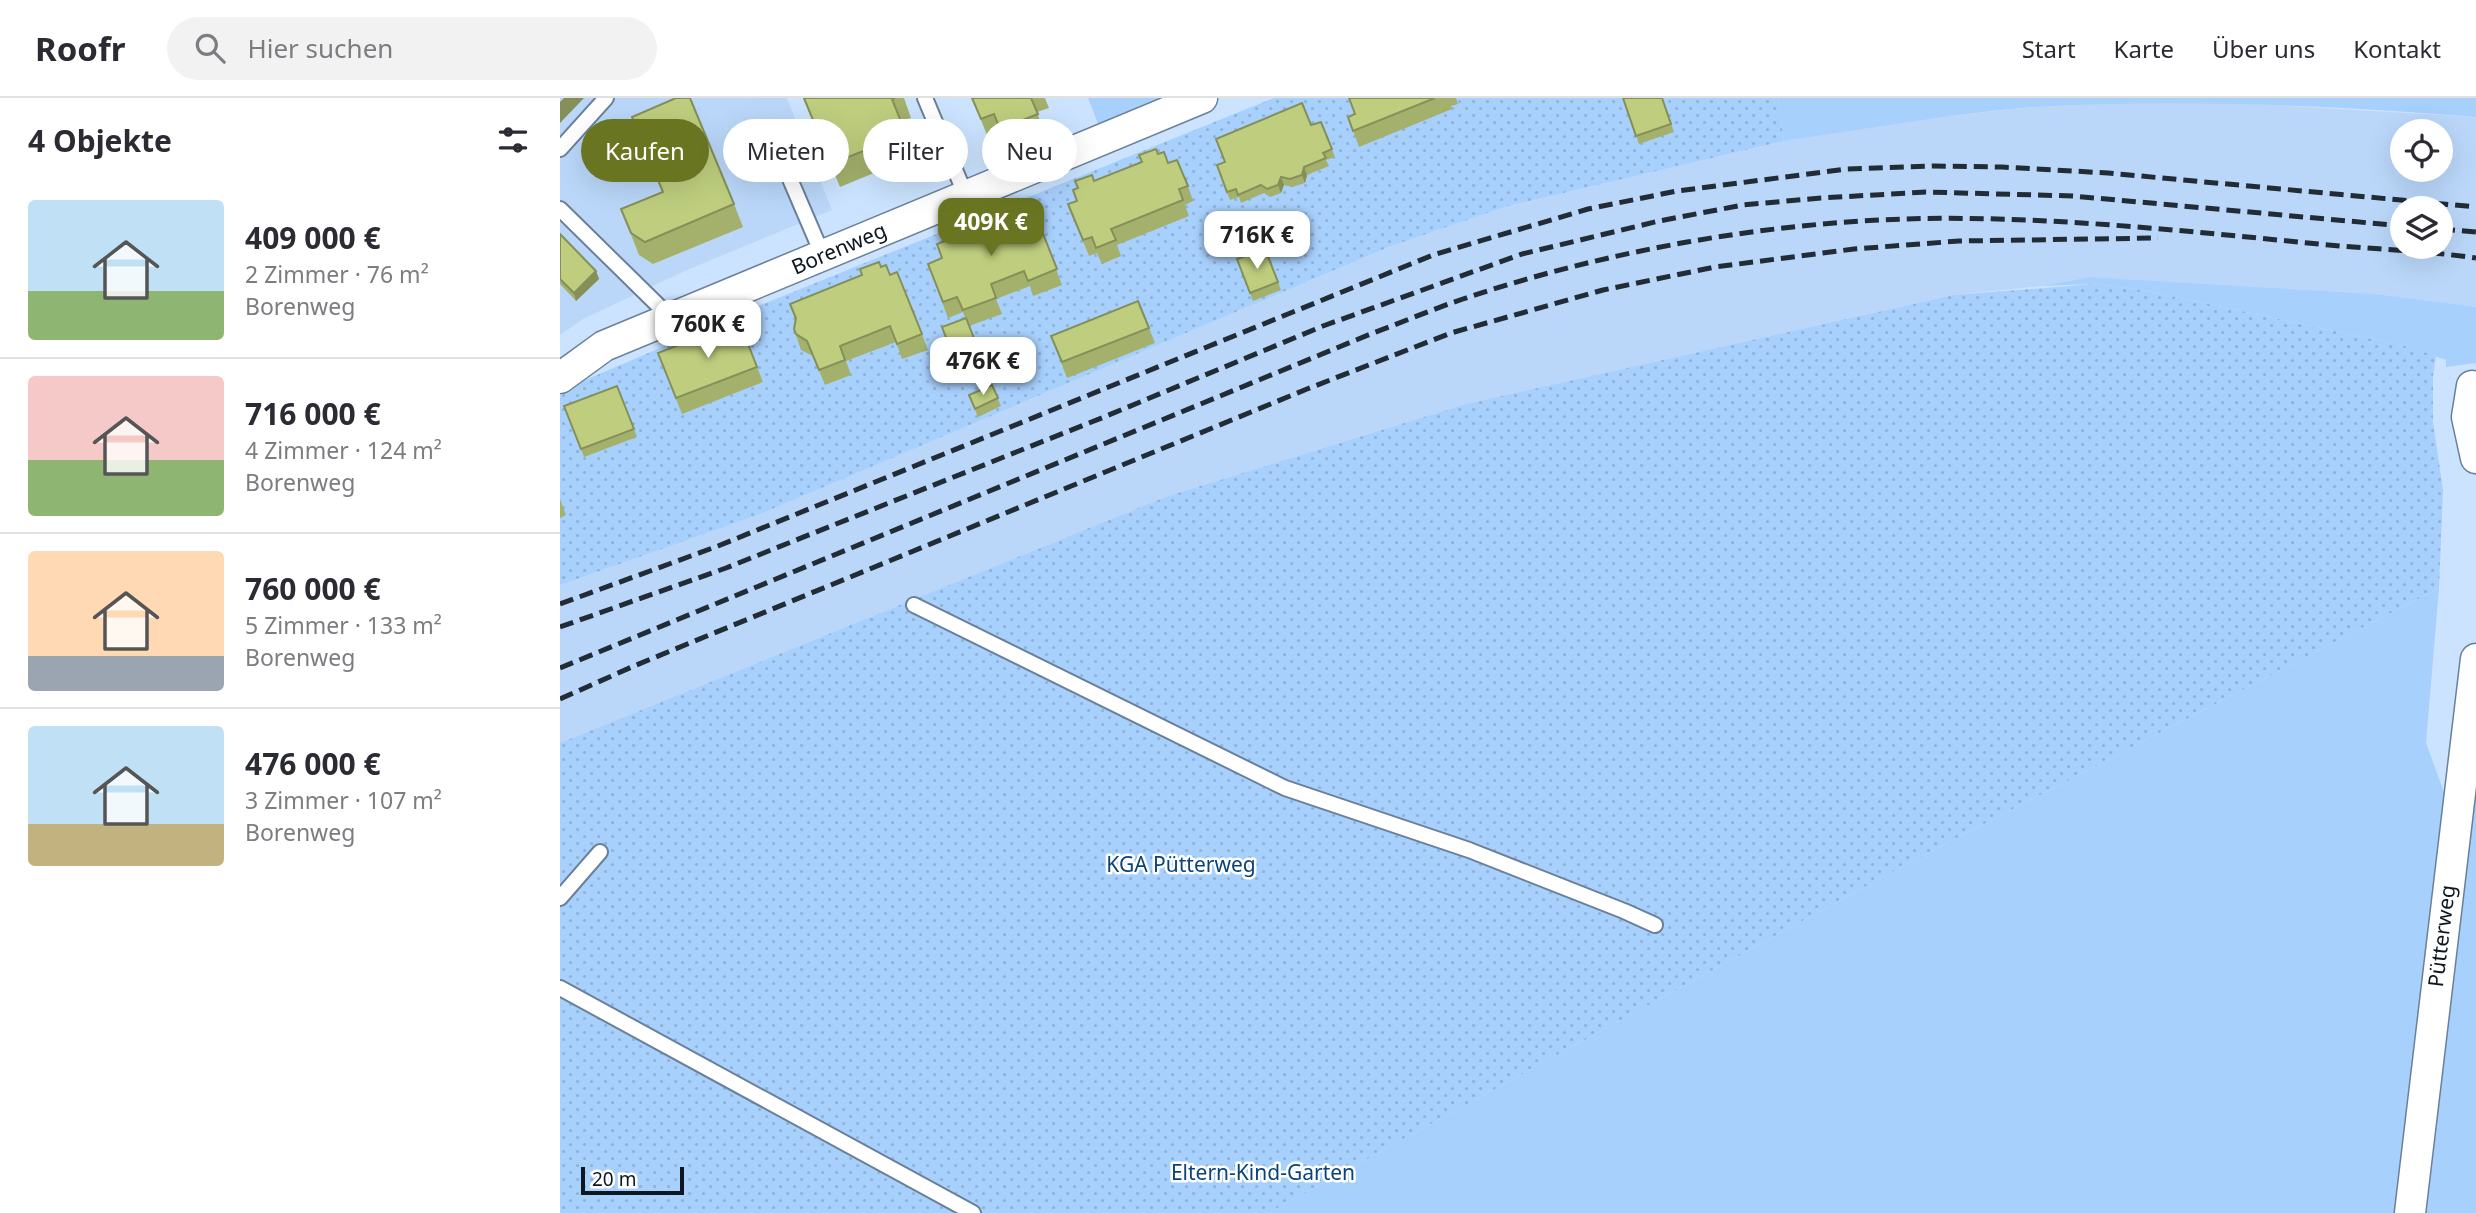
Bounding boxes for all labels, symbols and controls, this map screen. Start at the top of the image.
search box [167,17,657,80]
text: Roofr [35,26,125,71]
icon: search [191,29,229,67]
text: Hier suchen [247,30,393,66]
text: Start [2022,32,2076,65]
text: Karte [2114,32,2174,65]
text: Über uns [2212,32,2315,65]
text: Kontakt [2353,32,2441,65]
chip: Kaufen [581,119,709,182]
chip: Mieten [723,119,849,182]
chip: Filter [863,119,968,182]
chip: Neu [982,119,1077,182]
map controls [2390,119,2453,259]
button: locate [2390,119,2453,182]
text: 4 Objekte [28,120,172,161]
icon: filters [494,121,532,159]
button: layers [2390,196,2453,259]
pin: 409K € [934,198,1048,258]
text: 409K € [954,205,1028,237]
pin: 716K € [1200,212,1314,271]
street label: Borenweg [787,216,890,281]
text: 409 000 € [245,217,381,258]
text: 716K € [1220,218,1294,250]
icon: home [84,228,168,312]
text: 2 Zimmer · 76 m² [245,258,429,290]
text: Borenweg [245,290,355,322]
pin: 760K € [651,300,765,360]
text: 760K € [671,307,745,339]
pin: 476K € [926,338,1040,397]
text: 476K € [946,344,1020,376]
text: 716 000 € [245,393,381,434]
icon: home [84,404,168,488]
text: 4 Zimmer · 124 m² [245,434,442,466]
text: Borenweg [245,466,355,498]
text: 760 000 € [245,568,381,609]
icon: home [84,579,168,663]
text: 5 Zimmer · 133 m² [245,609,442,641]
text: Borenweg [245,641,355,673]
text: 476 000 € [245,743,381,784]
icon: home [84,754,168,838]
text: 3 Zimmer · 107 m² [245,784,442,816]
text: Borenweg [245,816,355,848]
park label: KGA Pütterweg [1106,850,1256,878]
street label: Pütterweg [2421,883,2461,989]
park label: Eltern-Kind-Garten [1171,1158,1355,1186]
scale bar [581,1164,684,1196]
text: 20 m [592,1166,636,1192]

